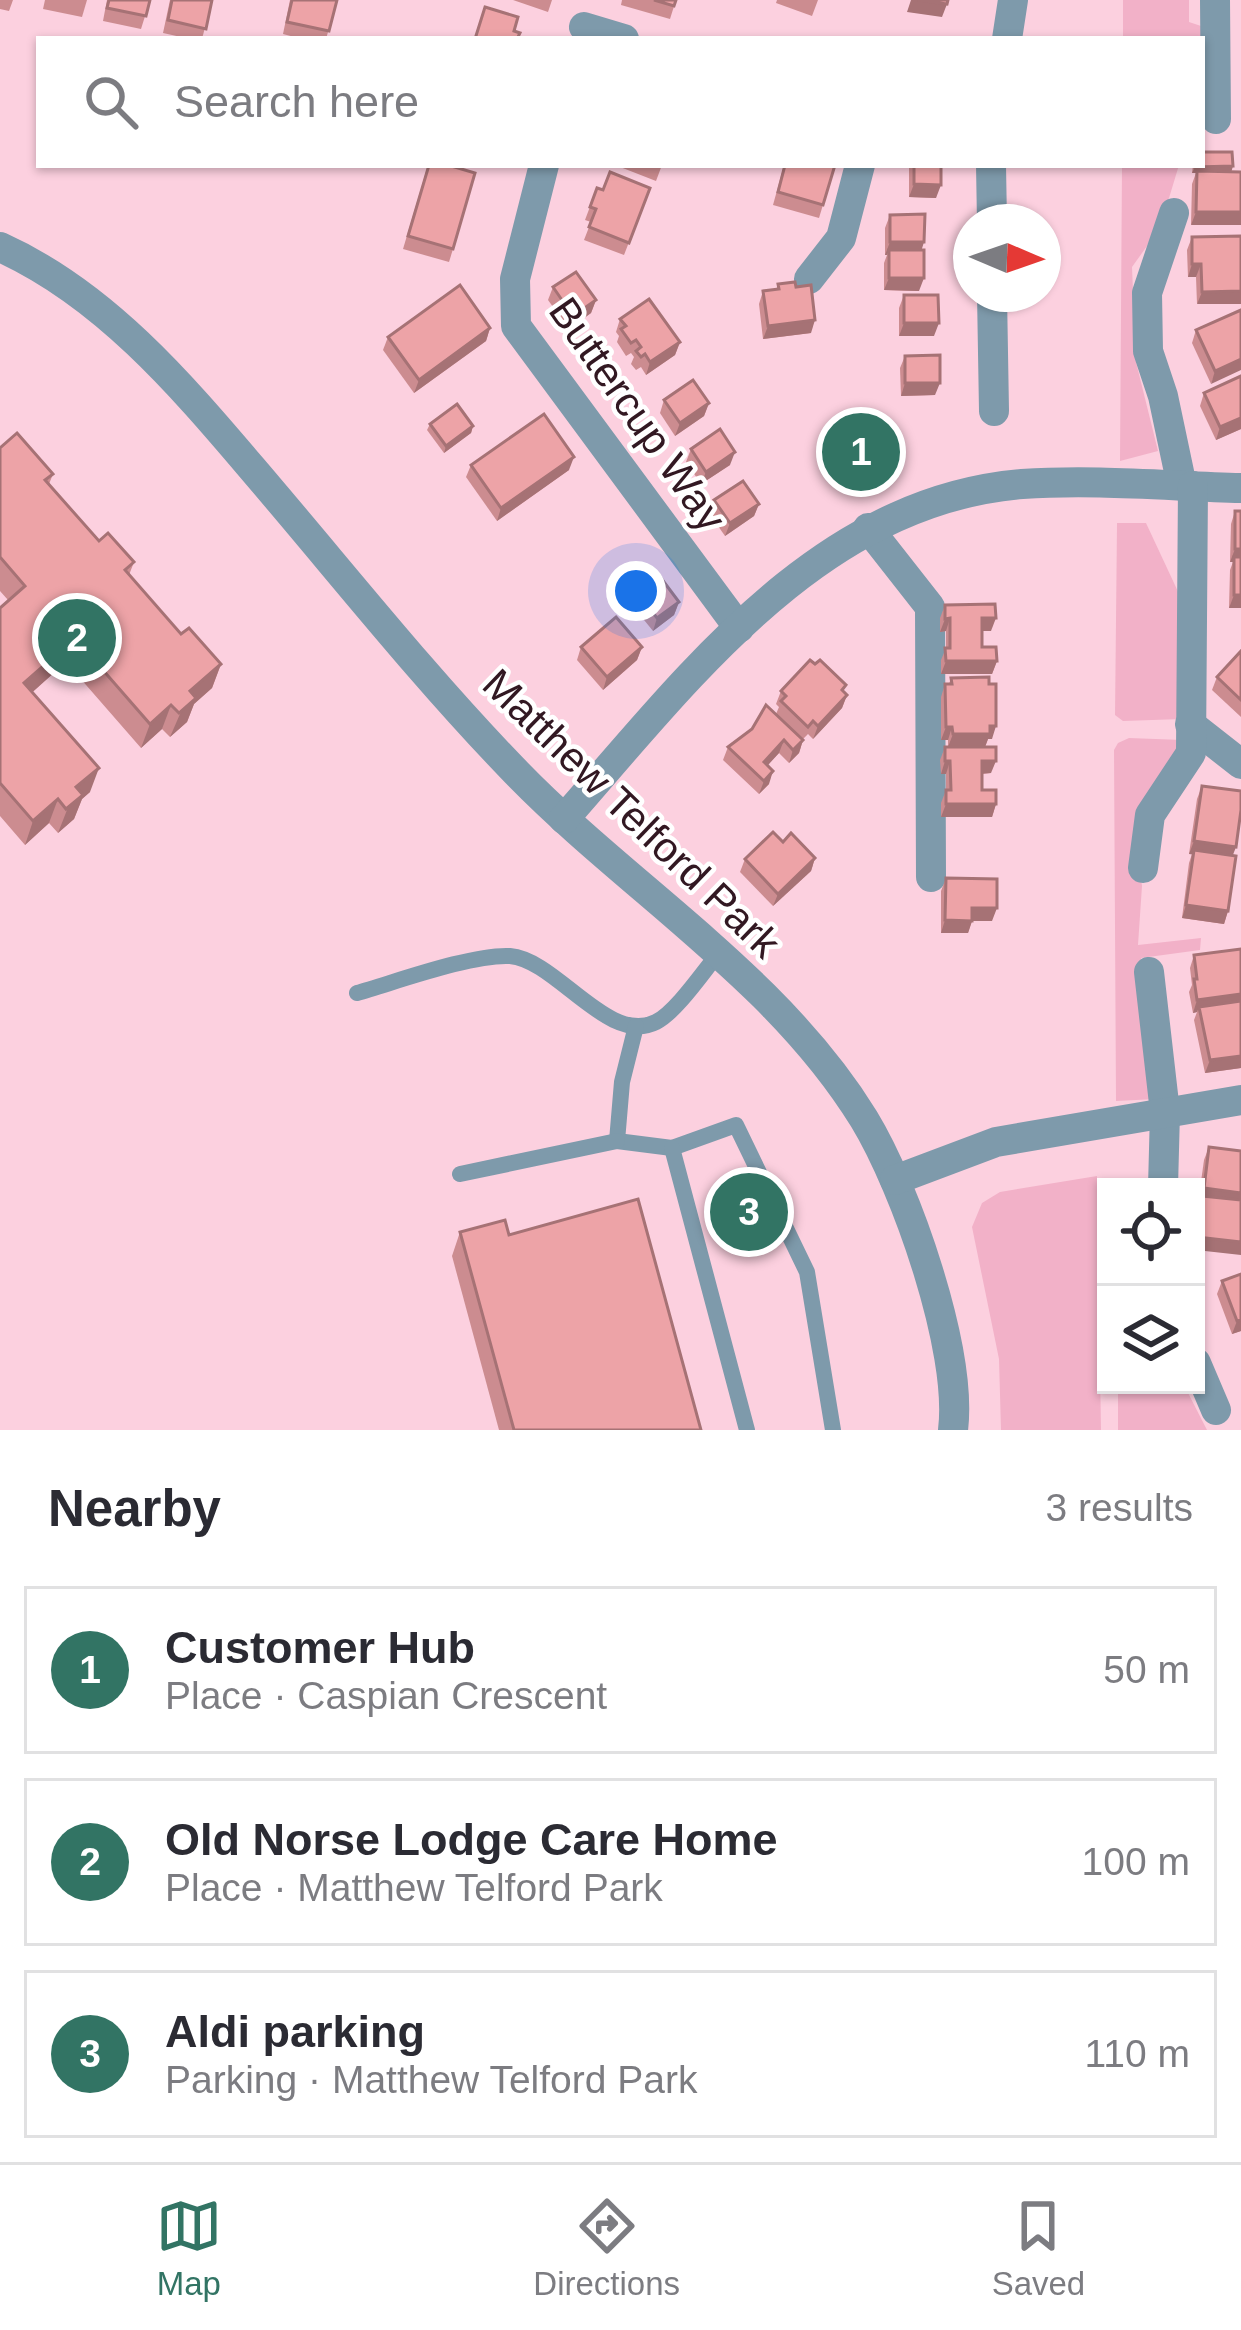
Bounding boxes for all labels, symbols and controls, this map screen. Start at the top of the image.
search box [36,36,1205,168]
icon: search [78,69,144,135]
text: Search here [174,76,419,127]
north arrow [953,204,1061,312]
street label: Buttercup Way [540,289,735,540]
pin: 1 [822,407,900,497]
your location [606,561,666,621]
pin: 2 [38,593,116,683]
street label: Matthew Telford Park [474,660,790,968]
pin: 3 [710,1167,788,1257]
map controls [1097,1178,1205,1394]
button: locate [1097,1178,1205,1286]
button: layers [1097,1286,1205,1394]
text: Nearby [48,1480,221,1537]
text: 3 results [1046,1486,1193,1529]
text: Customer Hub [165,1622,475,1673]
text: 1 [79,1648,101,1691]
text: 50 m [1103,1648,1190,1691]
text: Place · Caspian Crescent [165,1674,607,1717]
text: Old Norse Lodge Care Home [165,1814,778,1865]
text: 2 [79,1840,101,1883]
text: 100 m [1082,1840,1190,1883]
text: Place · Matthew Telford Park [165,1866,663,1909]
text: Aldi parking [165,2006,425,2057]
text: 3 [79,2032,101,2075]
text: 110 m [1085,2032,1190,2075]
text: Parking · Matthew Telford Park [165,2058,698,2101]
tab: Map [156,2193,222,2303]
tab: Directions [533,2193,680,2303]
tab: Saved [992,2193,1085,2303]

